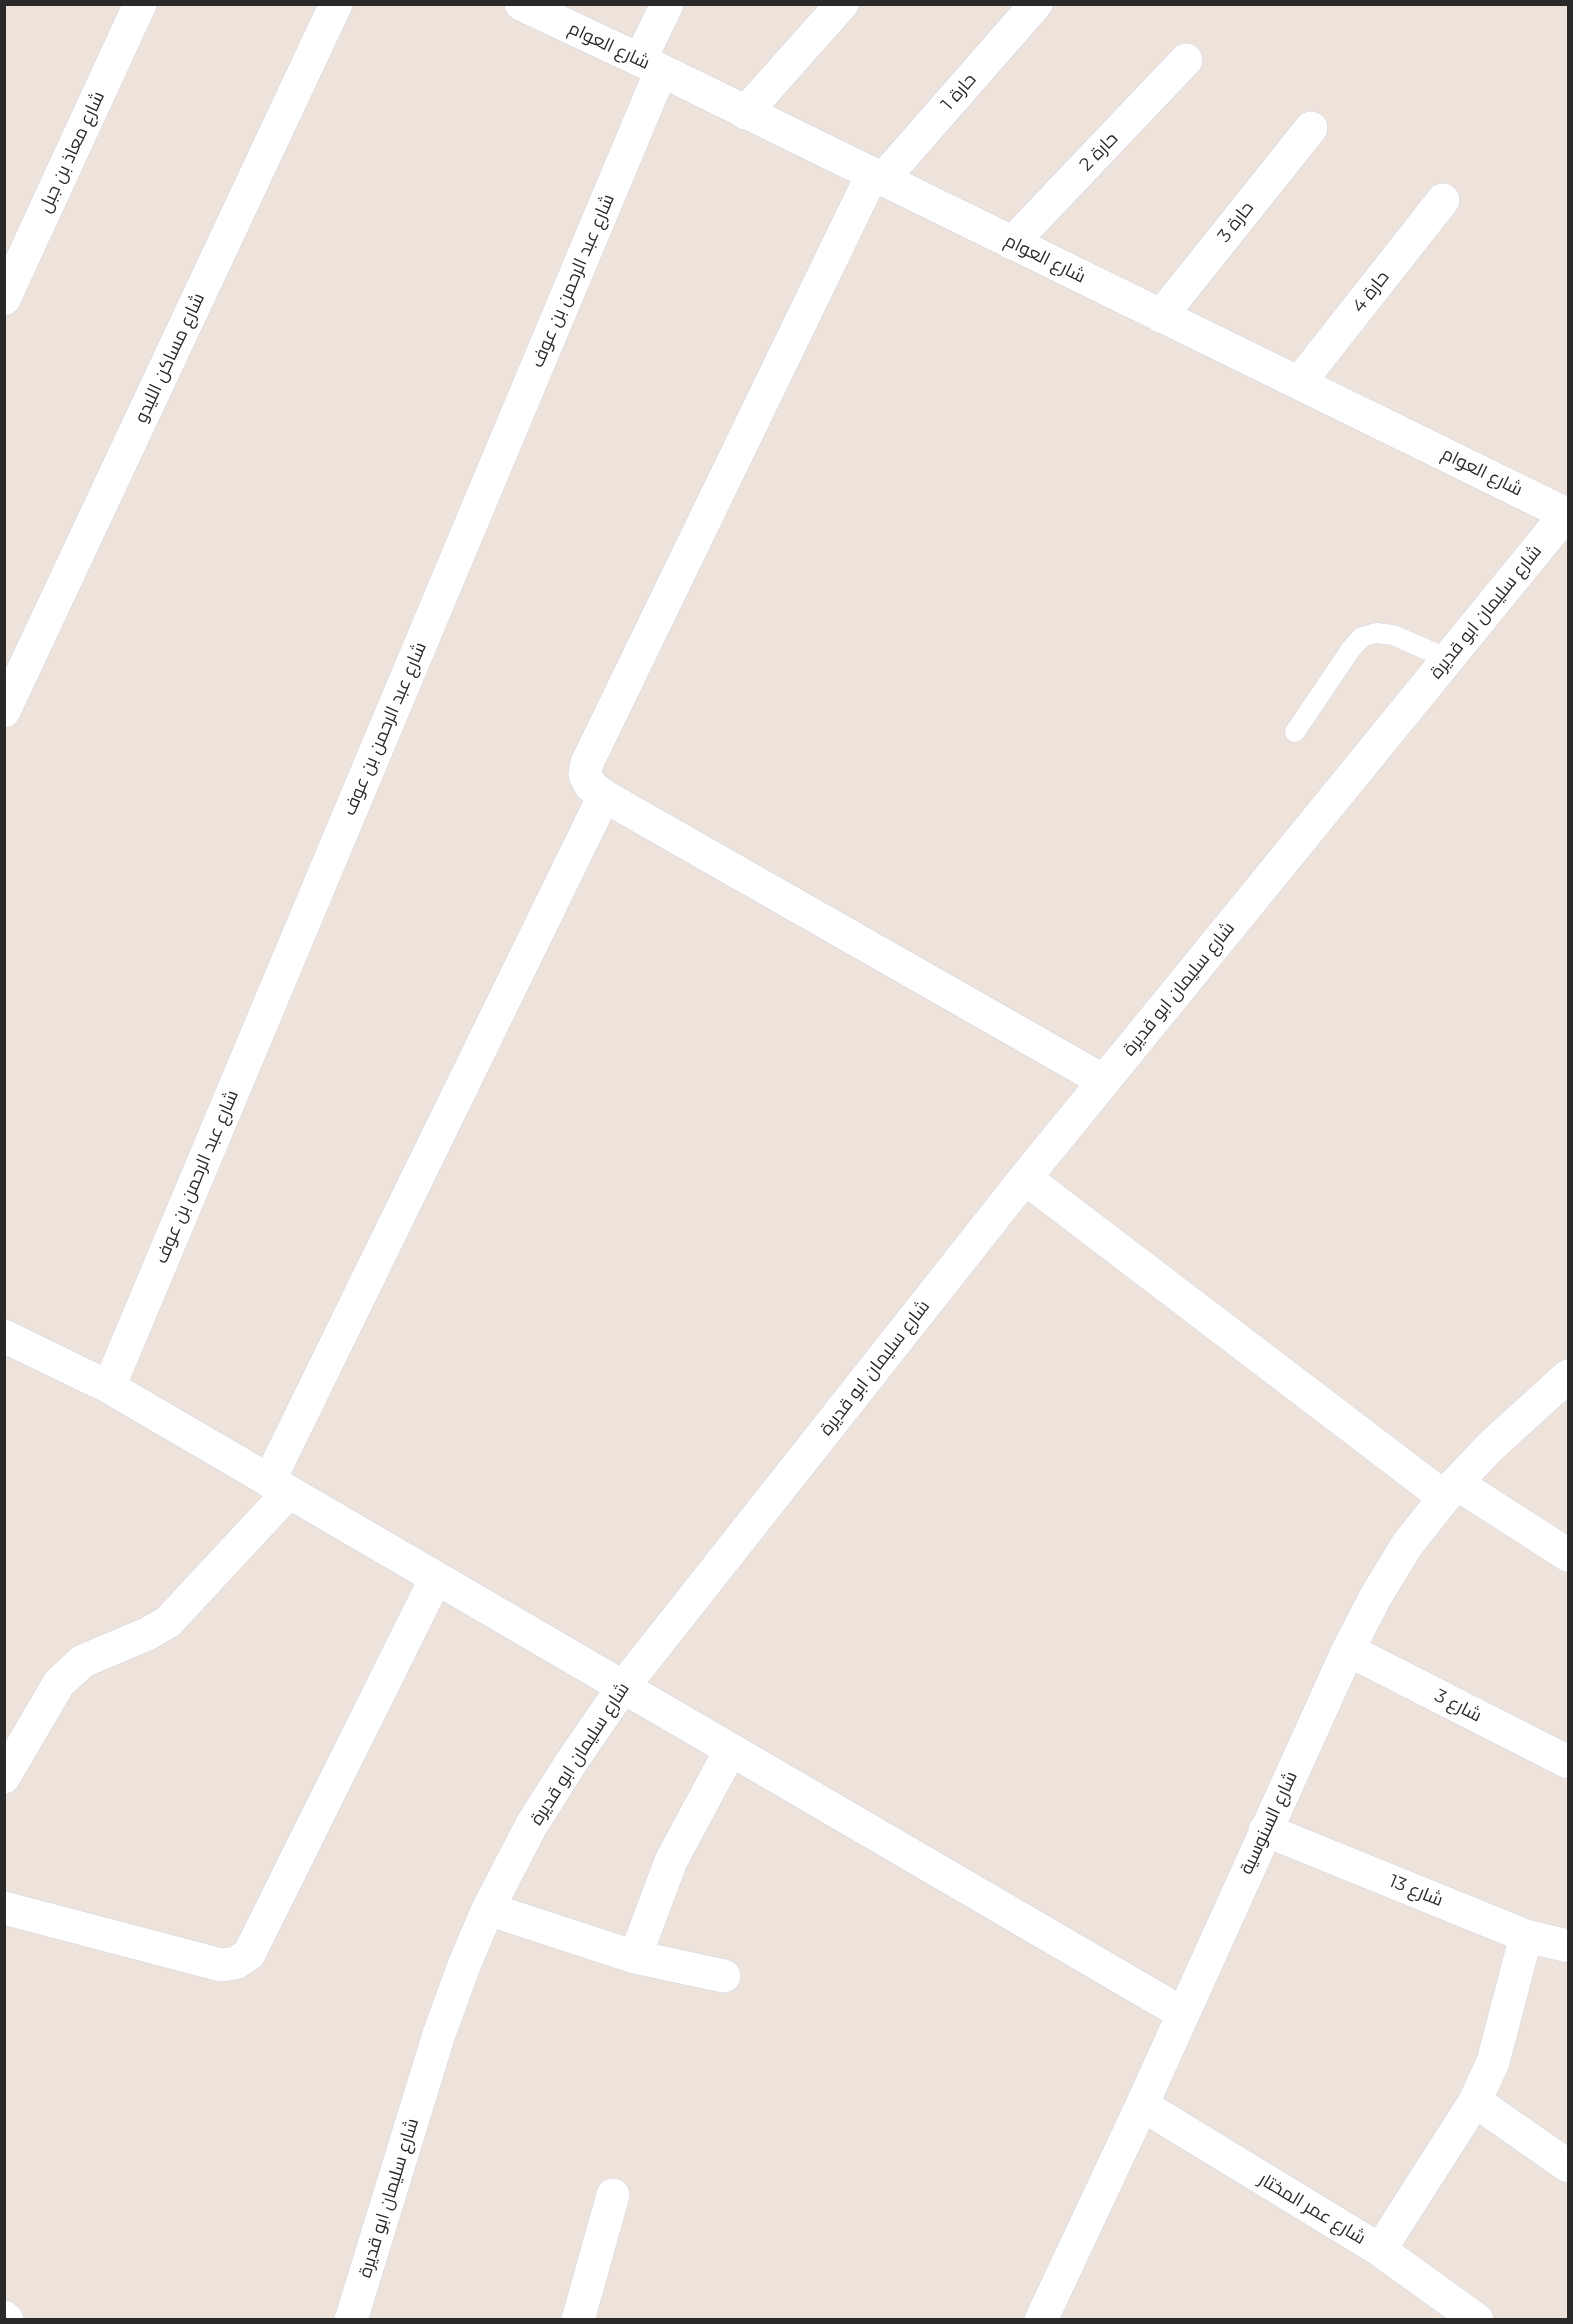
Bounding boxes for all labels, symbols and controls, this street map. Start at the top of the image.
street label: شارع العوام [565,18,653,74]
street label: حارة 1 [937,69,981,115]
street label: شارع معاذ بن جبل [34,88,110,216]
street label: حارة 2 [1075,128,1123,176]
street label: شارع عبد الرحمن بن عوف [527,191,619,371]
street label: حارة 3 [1214,197,1258,247]
street label: شارع العوام [1001,230,1089,288]
street label: حارة 4 [1348,267,1394,317]
street label: شارع مساكن الليدو [131,290,209,426]
street label: شارع العوام [1438,443,1526,501]
street label: شارع سليمان ابو قديرة [1426,541,1546,683]
street label: شارع عبد الرحمن بن عوف [339,639,431,819]
street label: شارع سليمان ابو قديرة [1119,918,1239,1060]
street label: شارع عبد الرحمن بن عوف [151,1087,243,1267]
street label: شارع سليمان ابو قديرة [816,1296,934,1440]
street label: شارع سليمان ابو قديرة [526,1679,634,1829]
street label: شارع 3 [1431,1685,1485,1727]
street label: شارع السنوسية [1236,1768,1302,1878]
street label: شارع 13 [1386,1870,1446,1912]
street label: شارع سليمان ابو قديرة [354,2116,424,2280]
street label: شارع عمر المختار [1255,2169,1369,2249]

